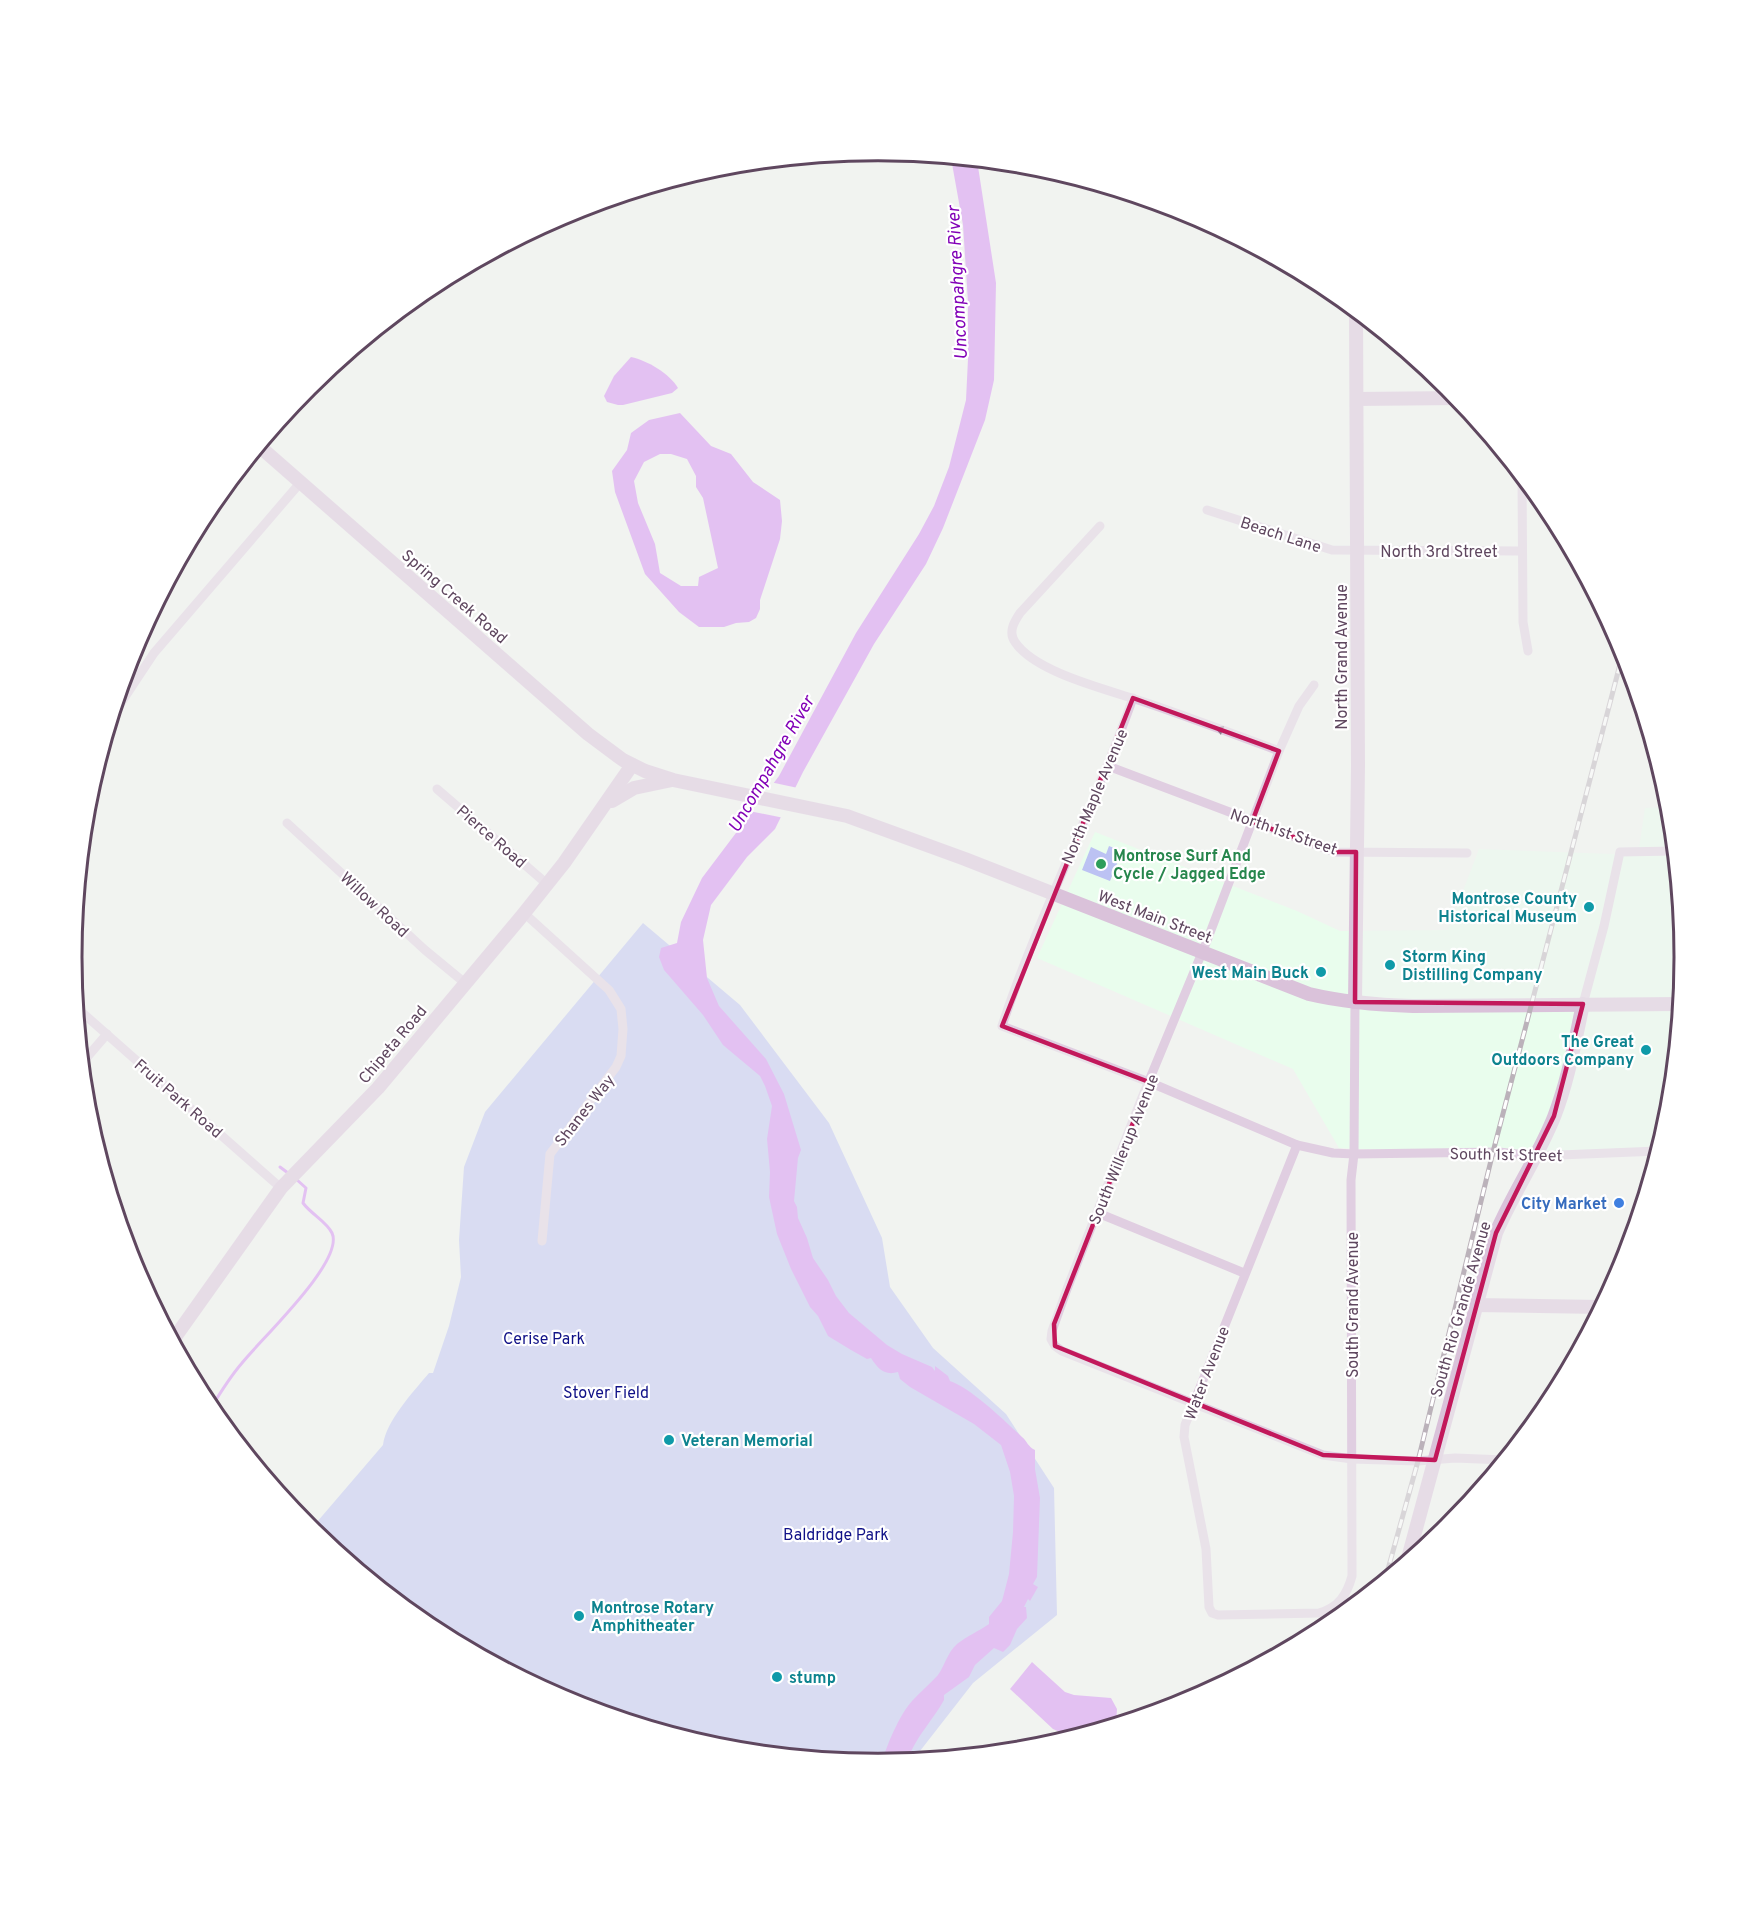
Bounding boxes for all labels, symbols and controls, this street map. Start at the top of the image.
water label: Uncompahgre River [943,203,974,360]
street label: Beach Lane [1237,513,1323,558]
street label: North 3rd Street [1380,543,1498,563]
street label: Spring Creek Road [397,546,511,649]
street label: North Grand Avenue [1333,584,1353,730]
water label: Uncompahgre River [724,690,822,837]
street label: North Maple Avenue [1058,726,1133,867]
one-way arrow [1215,726,1233,735]
street label: Pierce Road [452,802,530,873]
street label: North 1st Street [1227,805,1340,861]
place label: Montrose Surf And Cycle / Jagged Edge [1113,847,1266,885]
marker: Montrose Surf And Cycle / Jagged Edge [1094,857,1108,871]
street label: Willow Road [335,869,412,942]
street label: West Main Street [1094,887,1214,949]
place label: Montrose County Historical Museum [1438,890,1577,928]
marker: Montrose County Historical Museum [1582,900,1596,914]
place label: Storm King Distilling Company [1402,948,1543,986]
marker: Storm King Distilling Company [1383,958,1397,972]
place label: West Main Buck [1192,964,1309,984]
marker: West Main Buck [1314,965,1328,979]
street label: Chipeta Road [355,1002,432,1089]
place label: The Great Outdoors Company [1491,1033,1634,1071]
marker: The Great Outdoors Company [1639,1043,1653,1057]
street label: Fruit Park Road [129,1056,226,1143]
street label: Shanes Way [551,1071,620,1151]
street label: South Willerup Avenue [1085,1071,1164,1228]
street label: South 1st Street [1450,1145,1562,1167]
place label: City Market [1521,1195,1607,1215]
marker: City Market [1612,1196,1626,1210]
street label: South Rio Grande Avenue [1427,1219,1497,1400]
street label: South Grand Avenue [1344,1232,1364,1378]
street label: Water Avenue [1181,1324,1235,1423]
park label: Cerise Park [503,1330,585,1350]
park label: Stover Field [563,1384,649,1404]
place label: Veteran Memorial [681,1432,813,1452]
marker: Veteran Memorial [662,1433,676,1447]
park label: Baldridge Park [783,1526,889,1546]
place label: Montrose Rotary Amphitheater [591,1599,714,1637]
marker: Montrose Rotary Amphitheater [572,1609,586,1623]
place label: stump [789,1669,836,1689]
marker: stump [770,1670,784,1684]

